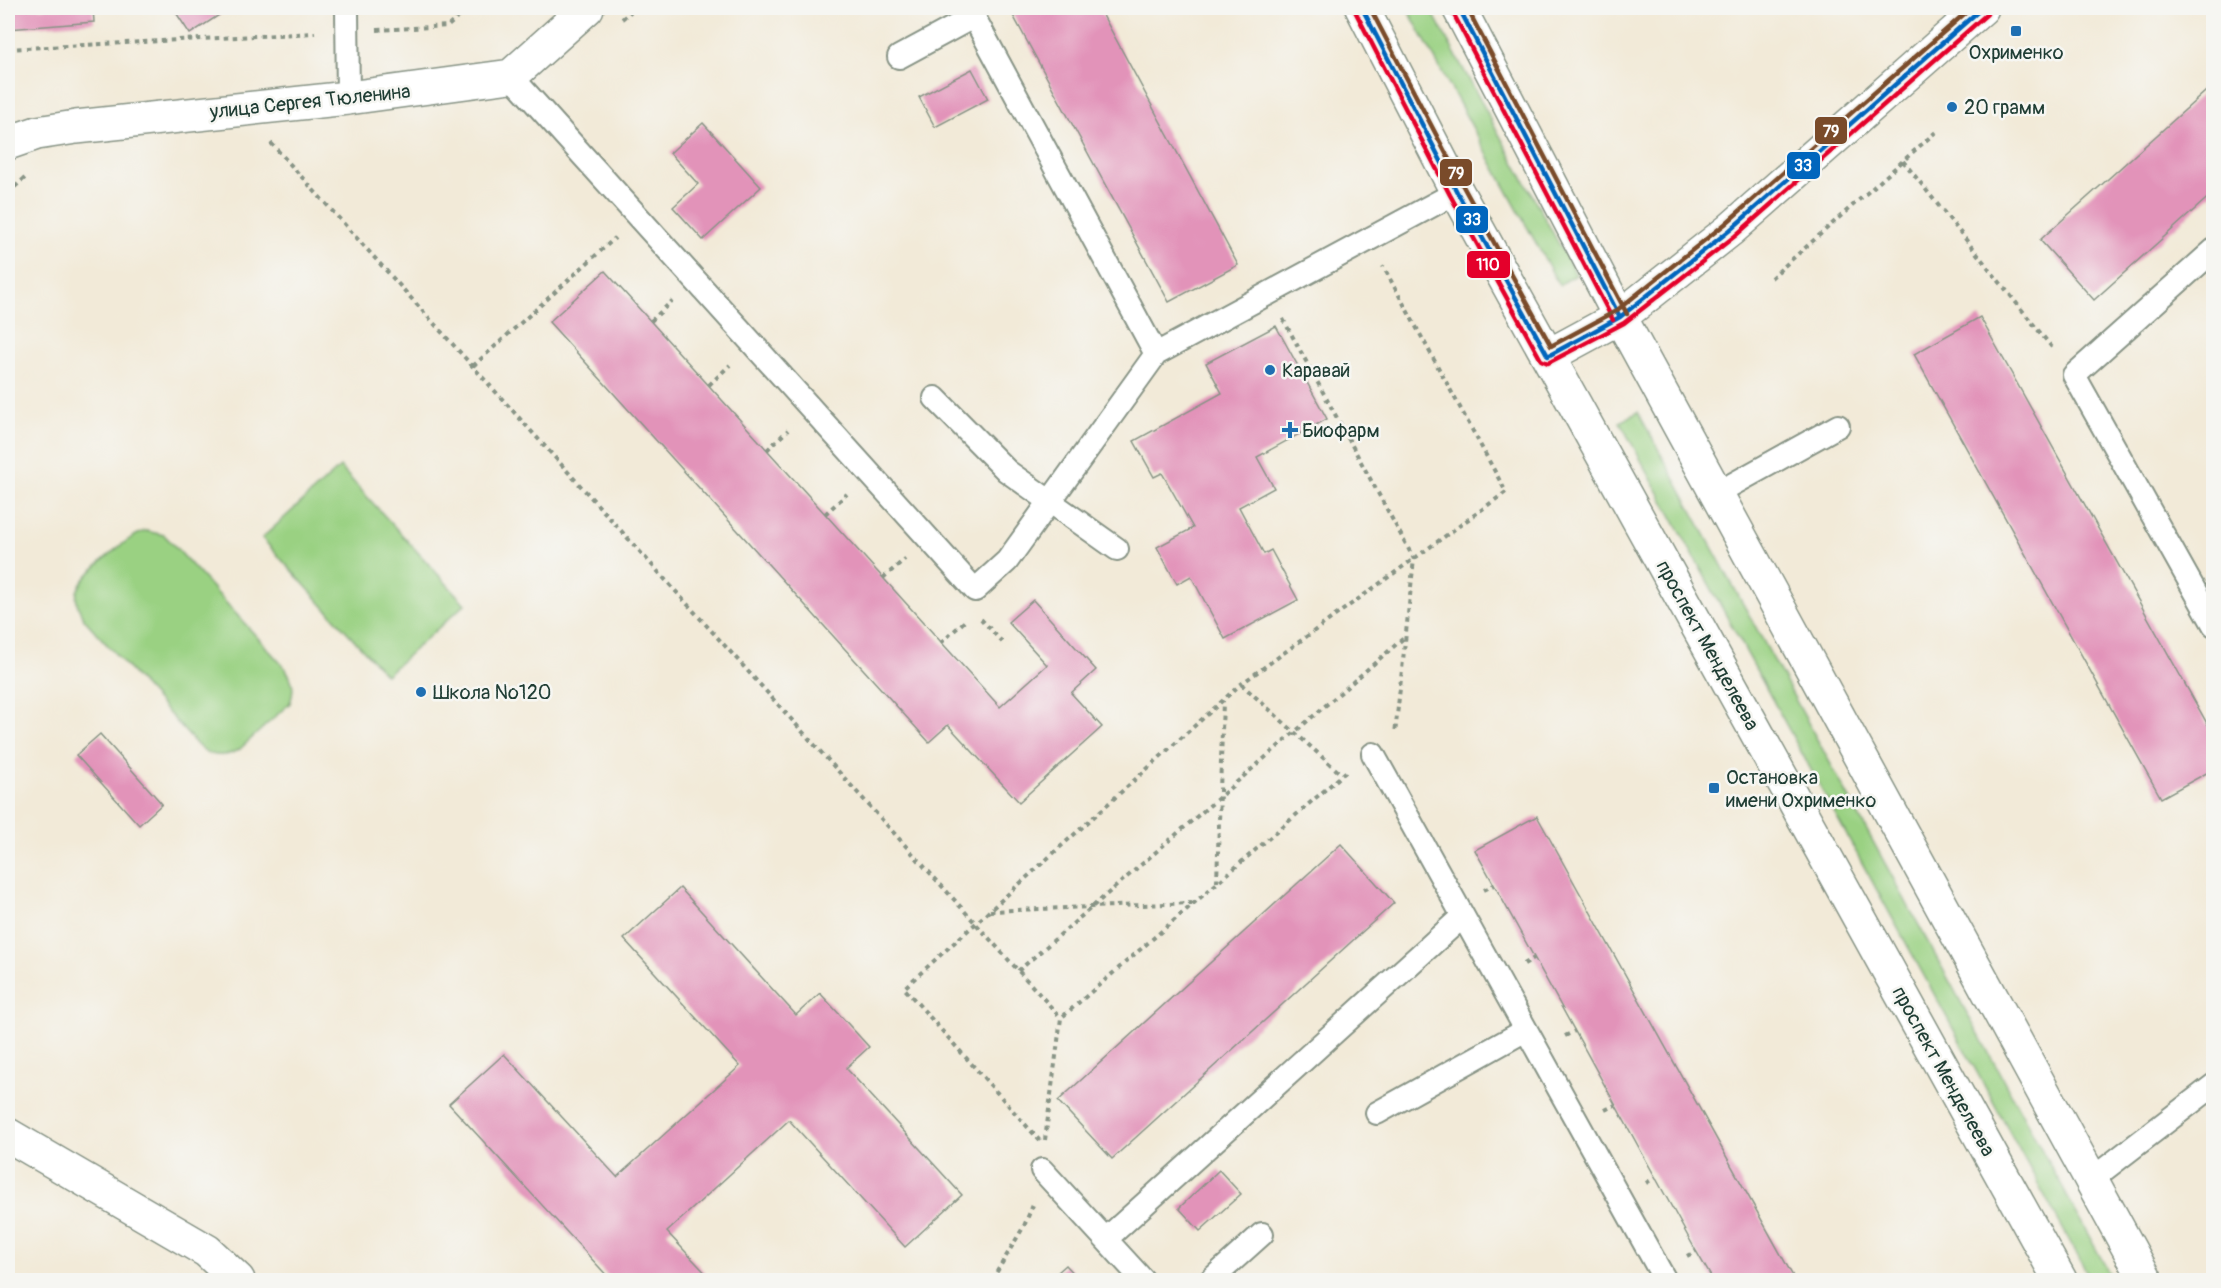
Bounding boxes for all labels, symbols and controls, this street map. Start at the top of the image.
marker: Охрименко [2009,24,2023,38]
place label: Охрименко [1968,40,2064,65]
street label: улица Сергея Тюленина [208,79,412,125]
place label: 20 грамм [1964,95,2045,120]
marker: 20 грамм [1945,100,1959,114]
line badge: 79 [1814,116,1848,145]
text: 79 [1823,122,1839,142]
line badge: 33 [1786,151,1821,180]
text: 33 [1794,156,1812,176]
line badge: 79 [1439,158,1473,187]
text: 79 [1448,164,1464,184]
line badge: 33 [1455,205,1489,234]
text: 33 [1463,210,1481,230]
line badge: 110 [1466,250,1511,279]
text: 110 [1476,255,1500,275]
place label: Каравай [1282,358,1350,383]
marker: Каравай [1263,363,1277,377]
place label: Биофарм [1302,418,1380,443]
marker: Биофарм [1283,423,1297,437]
street label: проспект Менделеева [1650,556,1765,735]
place label: Школа №120 [433,680,552,705]
marker: Школа №120 [414,685,428,699]
place label: Остановка имени Охрименко [1726,765,1877,813]
marker: Остановка имени Охрименко [1707,781,1721,795]
street label: проспект Менделеева [1886,982,2001,1161]

